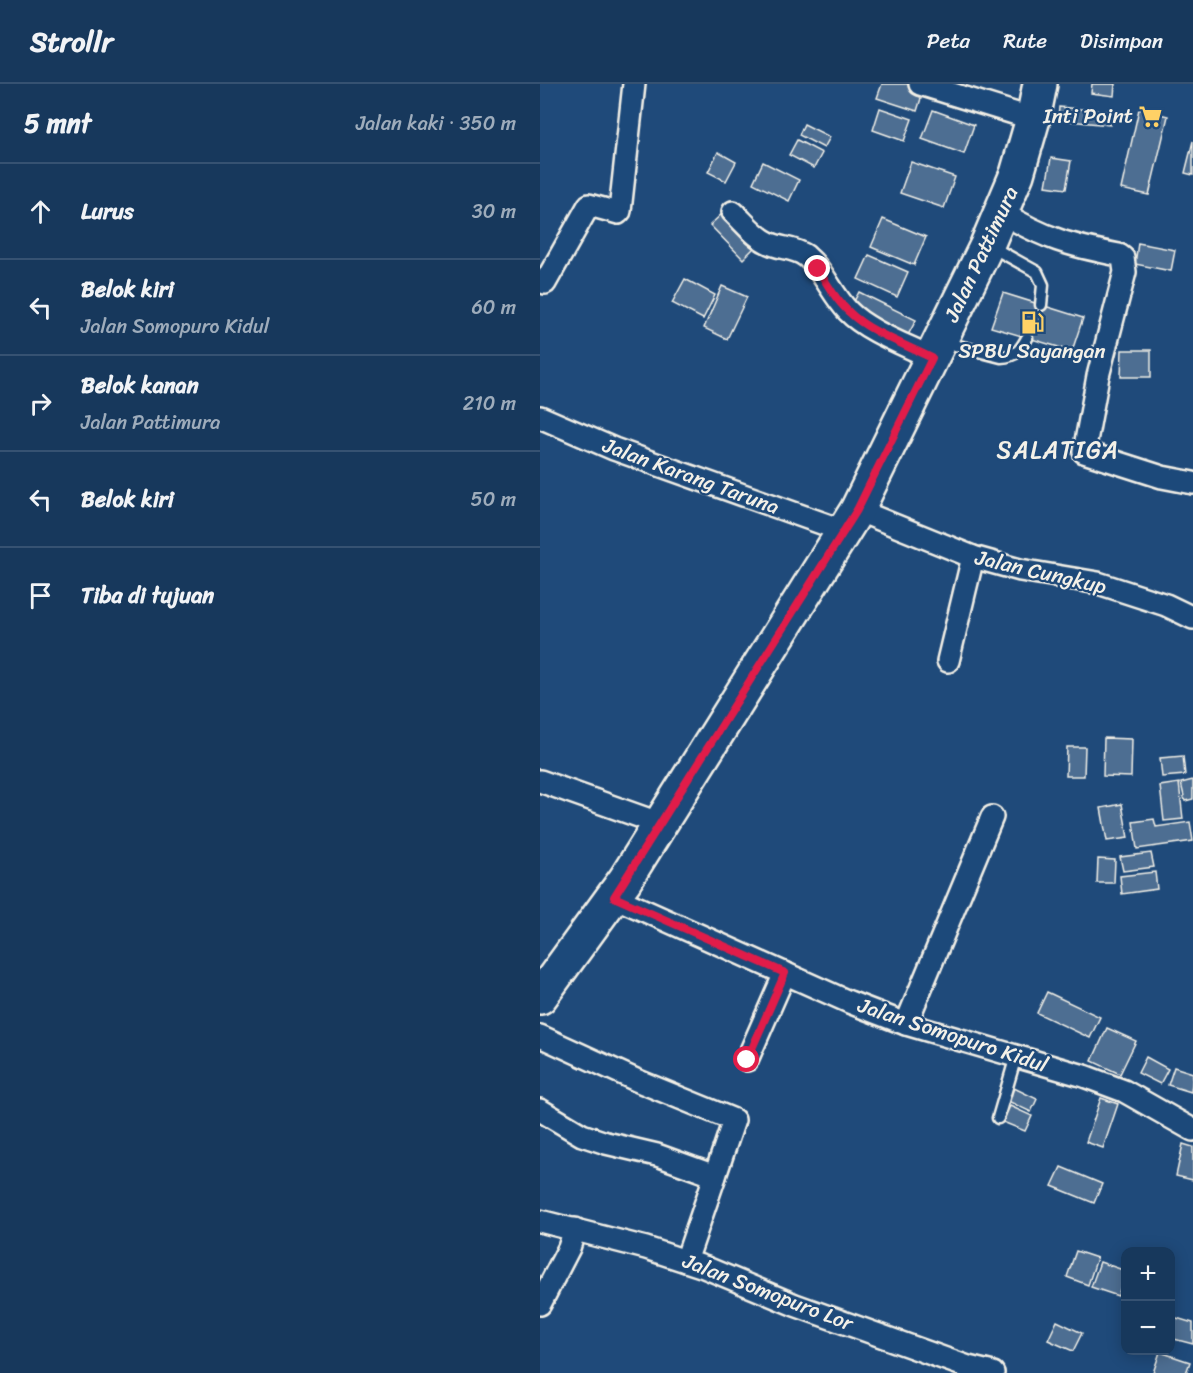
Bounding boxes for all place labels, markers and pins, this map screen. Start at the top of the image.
place label: Inti Point [1042,97,1133,135]
supermarket icon: Inti Point [1138,103,1164,129]
fuel station icon: SPBU Sayangan [1019,310,1045,336]
place label: SPBU Sayangan [958,332,1106,370]

